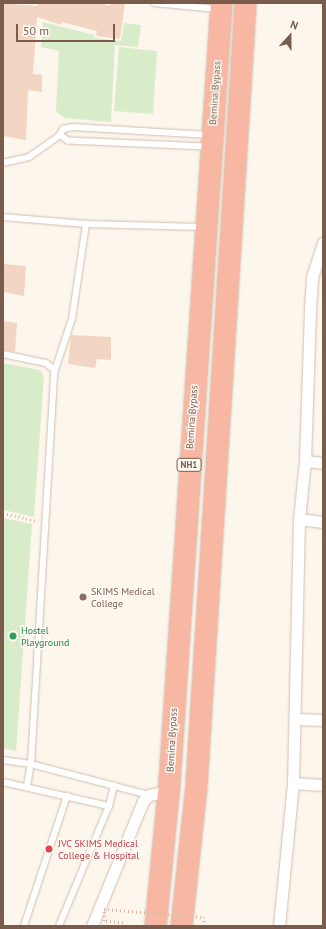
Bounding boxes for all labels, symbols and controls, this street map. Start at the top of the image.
scale bar [18,16,117,42]
north arrow [270,16,310,56]
text: N [288,17,300,33]
text: 50 m [23,23,49,38]
street label: Bemina Bypass [207,61,223,125]
street label: Bemina Bypass [184,385,200,449]
road number: NH1 [176,458,202,472]
place label: SKIMS Medical College [91,585,155,608]
marker: SKIMS Medical College [78,592,88,602]
place label: Hostel Playground [21,624,69,648]
marker: Hostel Playground [8,631,18,641]
street label: Bemina Bypass [164,708,180,772]
place label: JVC SKIMS Medical College & Hospital [58,837,139,860]
marker: JVC SKIMS Medical College & Hospital [43,843,55,855]

